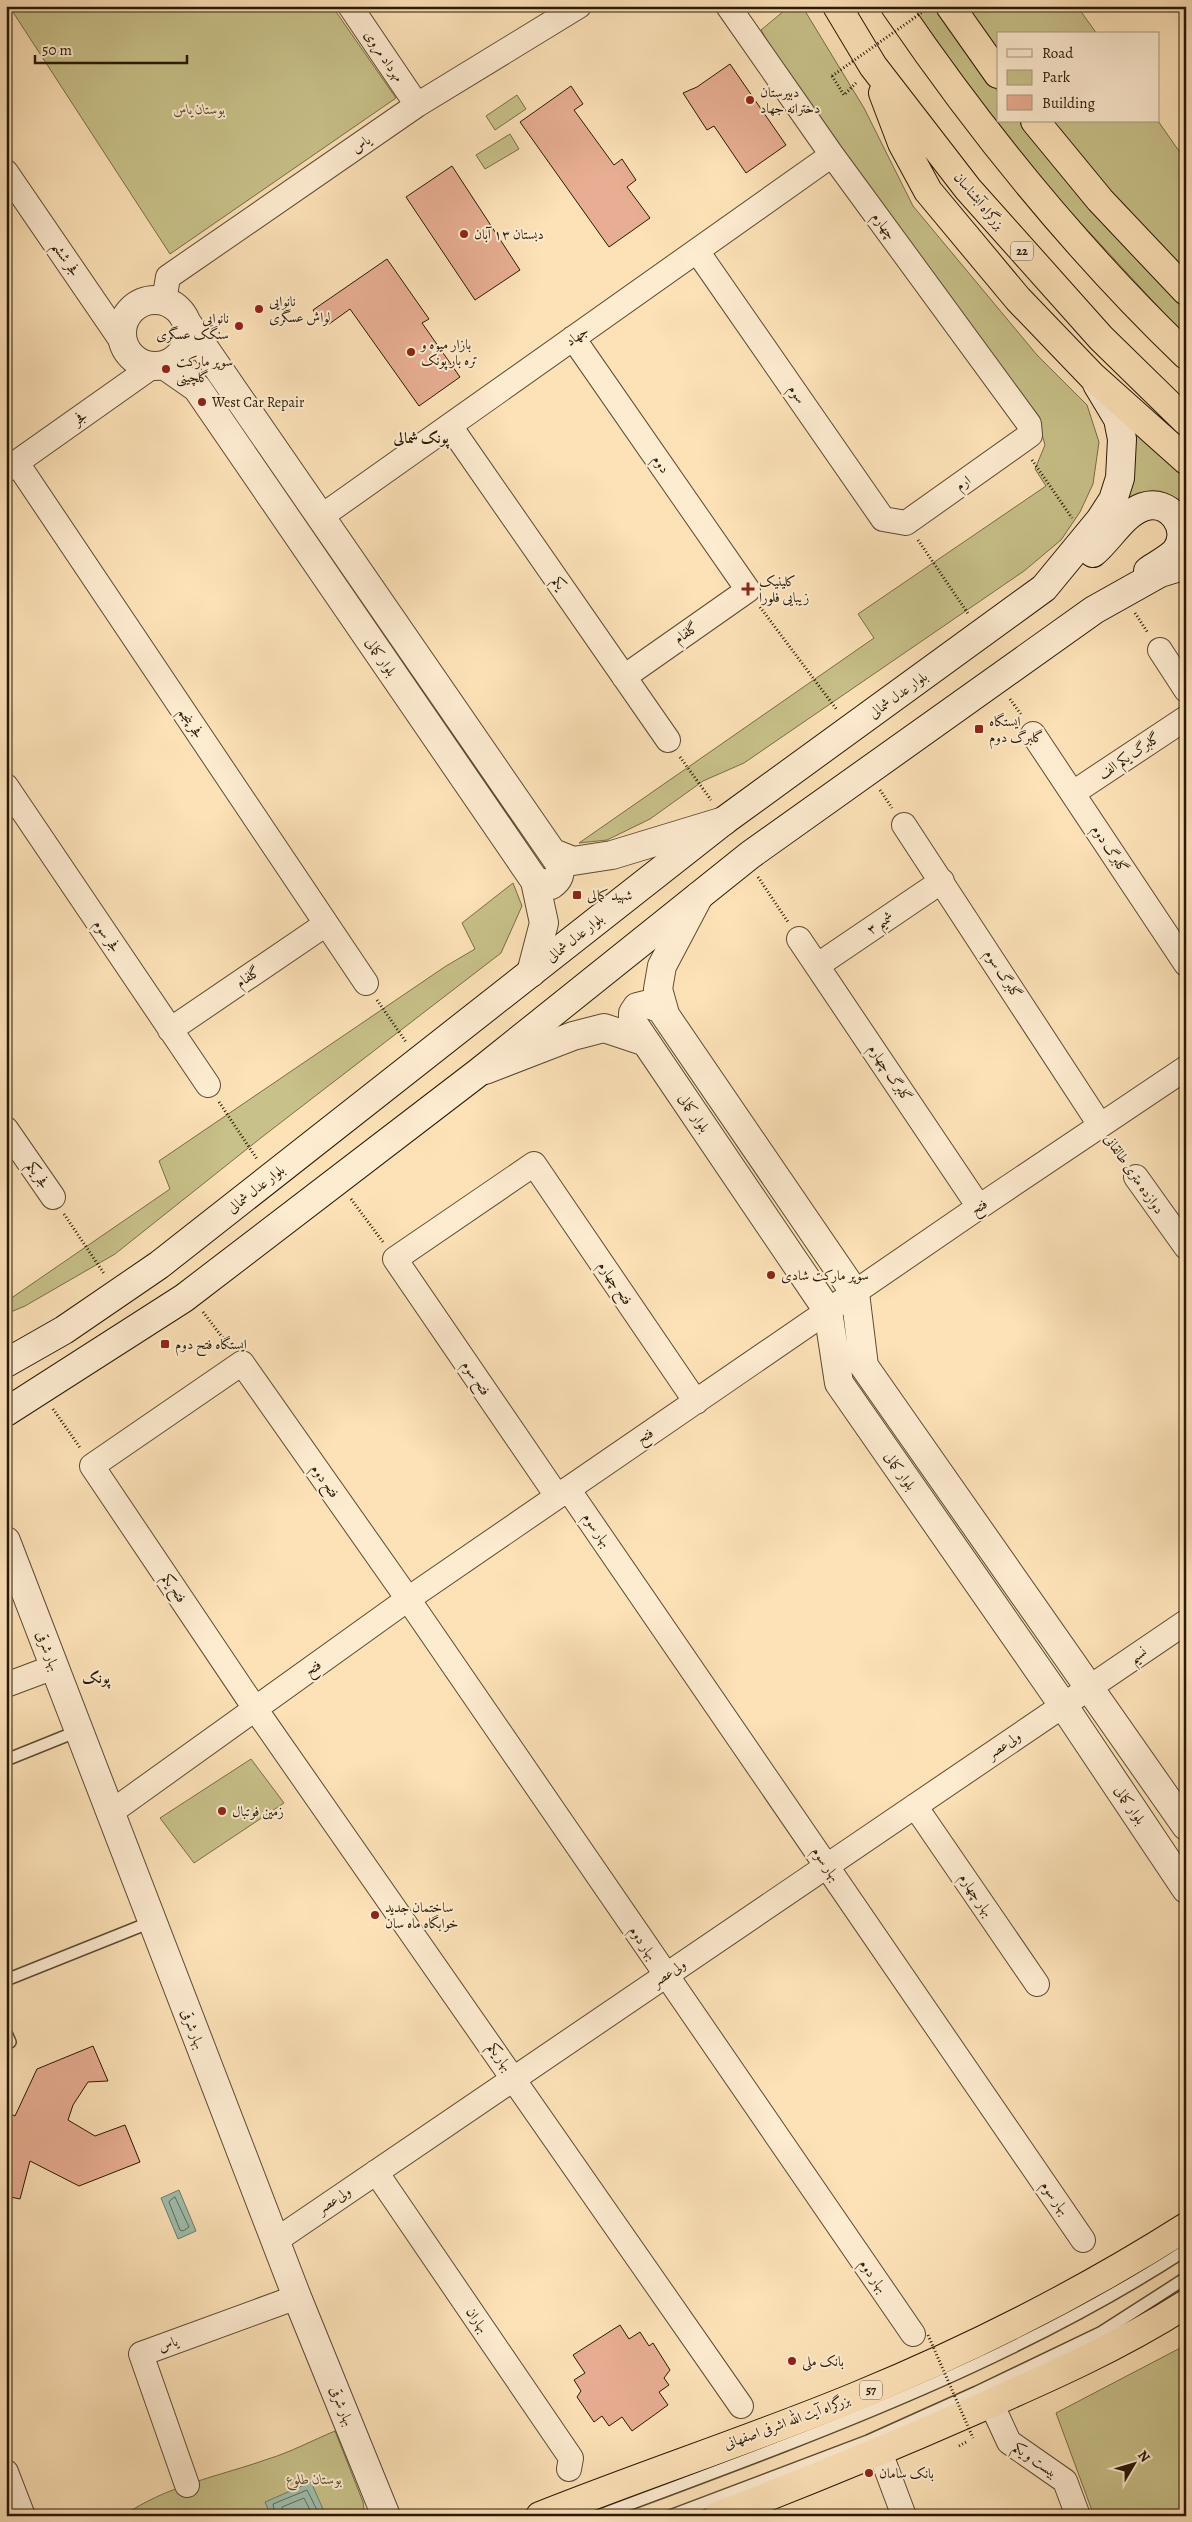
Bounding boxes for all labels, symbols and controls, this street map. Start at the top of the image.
street label: مهرداد مروی [360,26,408,86]
scale bar [35,32,188,64]
legend [997,32,1160,122]
text: 50 m [42,40,72,60]
text: Road [1042,43,1074,63]
text: Park [1042,67,1071,87]
place label: دبیرستان دخترانه جهاد [760,83,820,118]
text: Building [1042,93,1095,113]
marker: دبیرستان دخترانه جهاد [744,94,756,106]
park label: بوستان یاس [173,100,225,119]
street label: یاس [347,130,376,157]
street label: بزرگراه آبشناسان [949,168,1009,234]
street label: چهارم [865,208,900,245]
place label: دبستان ۱۳ آبان [474,225,544,244]
marker: دبستان ۱۳ آبان [458,228,470,240]
street label: فجر ششم [44,238,84,282]
road number: 22 [1011,242,1033,260]
place label: نانوایی لواش عسگری [269,292,331,327]
marker: نانوایی لواش عسگری [253,303,265,315]
place label: نانوایی سنگک عسگری [156,309,229,344]
marker: نانوایی سنگک عسگری [233,320,245,332]
street label: جهاد [562,321,592,351]
place label: بازار ميوه و تره بار پونک [419,335,478,371]
marker: بازار ميوه و تره بار پونک [405,346,417,358]
place label: سوپر مارکت گلچینی [176,352,233,387]
marker: سوپر مارکت گلچینی [160,363,172,375]
street label: سوم [781,381,810,409]
place label: West Car Repair [211,393,305,412]
marker: West Car Repair [196,396,208,408]
street label: فجر [67,406,91,431]
district label: پونک شمالی [392,428,450,449]
street label: دوم [646,451,674,479]
street label: ارم [951,471,976,498]
street label: یکم [544,572,571,597]
place label: کلینیک زیبایی فلورا [759,572,809,607]
marker: کلینیک زیبایی فلورا [741,582,755,596]
street label: گلفام [670,618,704,651]
street label: بلوار کمالی [361,634,401,681]
street label: بلوار عدل شمالی [865,667,932,723]
street label: فجر پنجم [170,704,208,744]
place label: ایستگاه گلبرگ دوم [989,712,1043,750]
marker: ایستگاه گلبرگ دوم [973,723,985,735]
street label: گلبرگ یکم الف [1094,728,1166,787]
street label: گلبرگ دوم [1085,821,1133,879]
place label: شهید کمالی [587,886,632,905]
marker: شهید کمالی [571,889,583,901]
street label: شمیم ۳ [863,907,899,942]
street label: بلوار عدل شمالی [542,909,608,967]
street label: فجر سوم [87,916,125,958]
street label: گلبرگ سوم [977,946,1026,1004]
street label: گلفام [232,962,266,995]
street label: گلبرگ چهارم [861,1040,916,1107]
street label: بلوار کمالی [674,1090,714,1137]
street label: دوازده متری طالقانی [1099,1130,1169,1218]
street label: فجر یکم [19,1158,54,1195]
street label: بلوار عدل شمالی [223,1160,289,1218]
street label: فتح [967,1195,993,1222]
street label: فتح چهارم [591,1257,637,1310]
place label: سوپر مارکت شادی [781,1266,869,1285]
marker: سوپر مارکت شادی [765,1269,777,1281]
place label: ایستگاه فتح دوم [175,1335,247,1357]
marker: ایستگاه فتح دوم [159,1338,171,1350]
street label: فتح سوم [455,1357,495,1401]
street label: فتح [633,1424,659,1451]
street label: بلوار کمالی [880,1448,920,1494]
street label: فتح دوم [304,1460,344,1504]
street label: بهار سوم [576,1509,616,1553]
street label: فتح یکم [154,1570,191,1609]
street label: بهار شرقی [32,1628,64,1674]
street label: نسیم [1125,1642,1153,1671]
street label: فتح [301,1655,327,1683]
district label: پونک [82,1668,111,1689]
street label: ولی‌عصر [982,1727,1025,1764]
street label: بلوار کمالی [1110,1782,1150,1829]
place label: زمین فوتبال [232,1802,284,1821]
marker: زمین فوتبال [216,1805,228,1817]
street label: بهار سوم [805,1843,845,1887]
street label: بهار چهارم [952,1869,998,1922]
place label: ساختمان جدید خوابگاه ماه سان [385,1898,458,1933]
marker: ساختمان جدید خوابگاه ماه سان [369,1909,381,1921]
street label: بهار دوم [622,1922,661,1965]
street label: ولی‌عصر [647,1955,690,1992]
street label: بهار شرقی [177,2006,209,2052]
street label: بهار یکم [480,2039,517,2078]
street label: بهار سوم [1034,2177,1074,2221]
street label: ولی‌عصر [312,2182,355,2219]
street label: بهار دوم [852,2255,891,2298]
street label: بهاران [461,2303,493,2337]
street label: یاس [155,2331,182,2356]
place label: بانک ملی [802,2352,844,2371]
marker: بانک ملی [786,2355,798,2367]
road number: 57 [860,2380,882,2400]
street label: بهار شرقی [325,2383,359,2429]
street label: بزرگراه آیت الله اشرفی اصفهانی [720,2388,853,2454]
street label: بیست و یکم [1007,2438,1061,2486]
north arrow [1110,2440,1160,2490]
text: N [1133,2446,1154,2466]
place label: بانک سامان [879,2464,934,2483]
marker: بانک سامان [863,2467,875,2479]
park label: بوستان طلوع [286,2470,342,2491]

